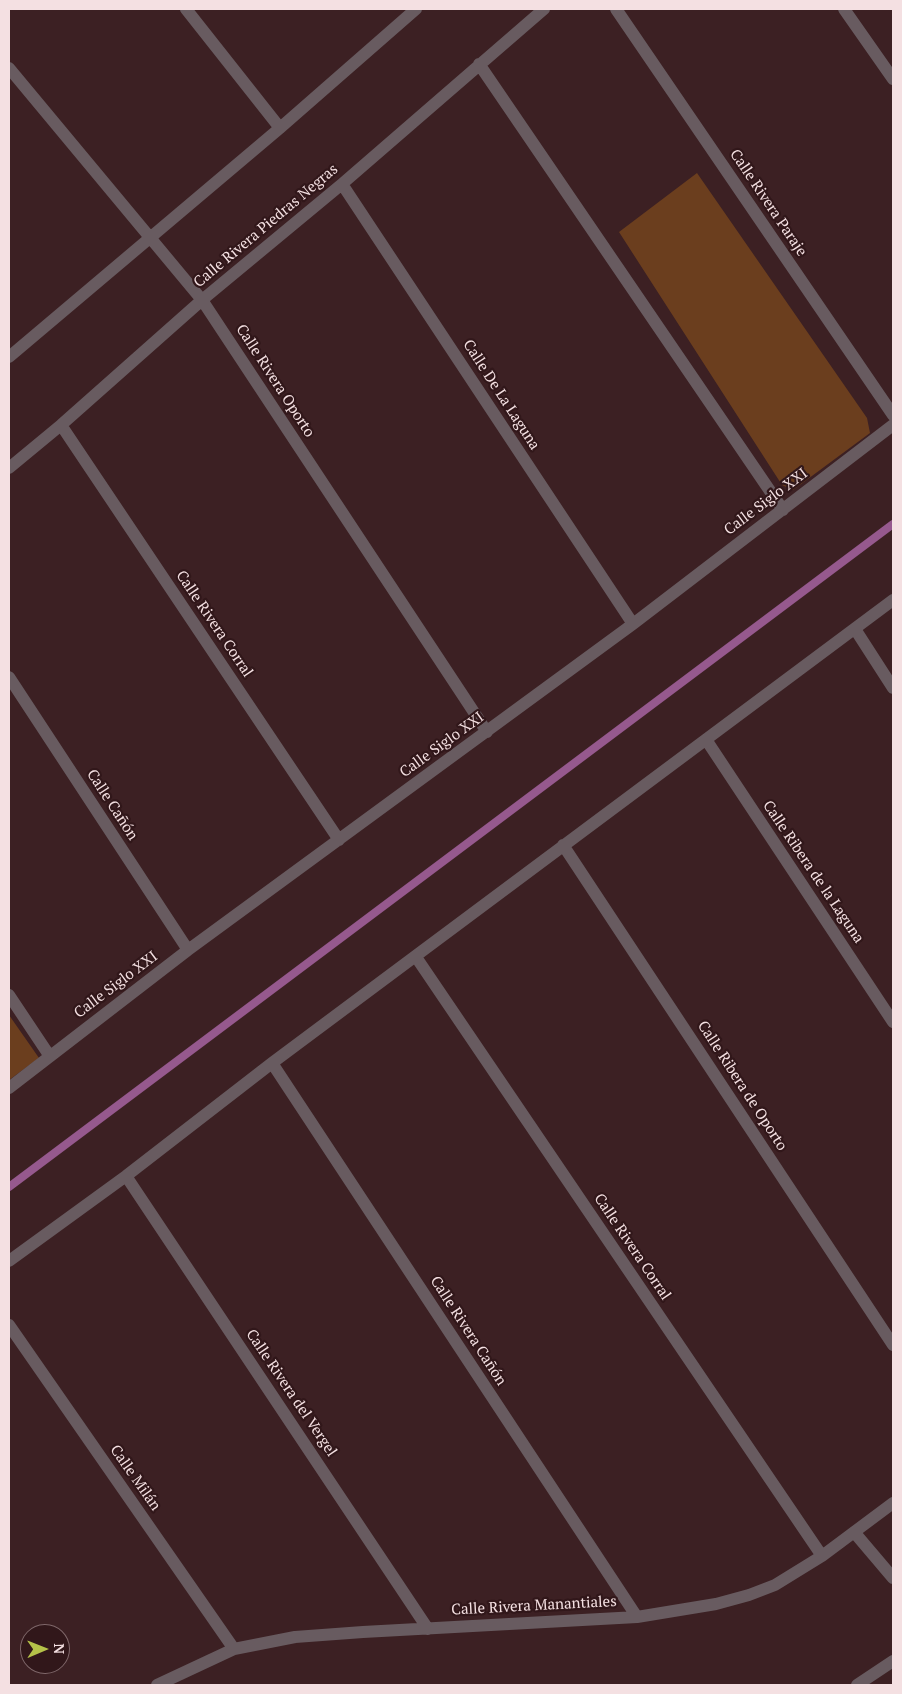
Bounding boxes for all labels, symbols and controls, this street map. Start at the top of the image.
street label: Calle Rivera Paraje [726,146,810,260]
street label: Calle Rivera Piedras Negras [190,160,342,292]
street label: Calle Rivera Oporto [232,321,318,441]
street label: Calle De La Laguna [459,337,543,453]
street label: Calle Siglo XXI [721,465,811,539]
street label: Calle Rivera Corral [172,567,256,681]
street label: Calle Siglo XXI [396,708,488,782]
street label: Calle Cañón [82,766,142,844]
street label: Calle Ribera de la Laguna [758,797,868,947]
street label: Calle Siglo XXI [71,948,161,1022]
street label: Calle Ribera de Oporto [693,1018,791,1154]
street label: Calle Rivera Corral [590,1190,674,1304]
street label: Calle Rivera Cañón [426,1273,510,1389]
street label: Calle Rivera del Vergel [242,1326,340,1460]
street label: Calle Milán [106,1442,164,1514]
street label: Calle Rivera Manantiales [451,1593,617,1619]
north arrow [20,1624,70,1674]
text: N [50,1643,69,1654]

